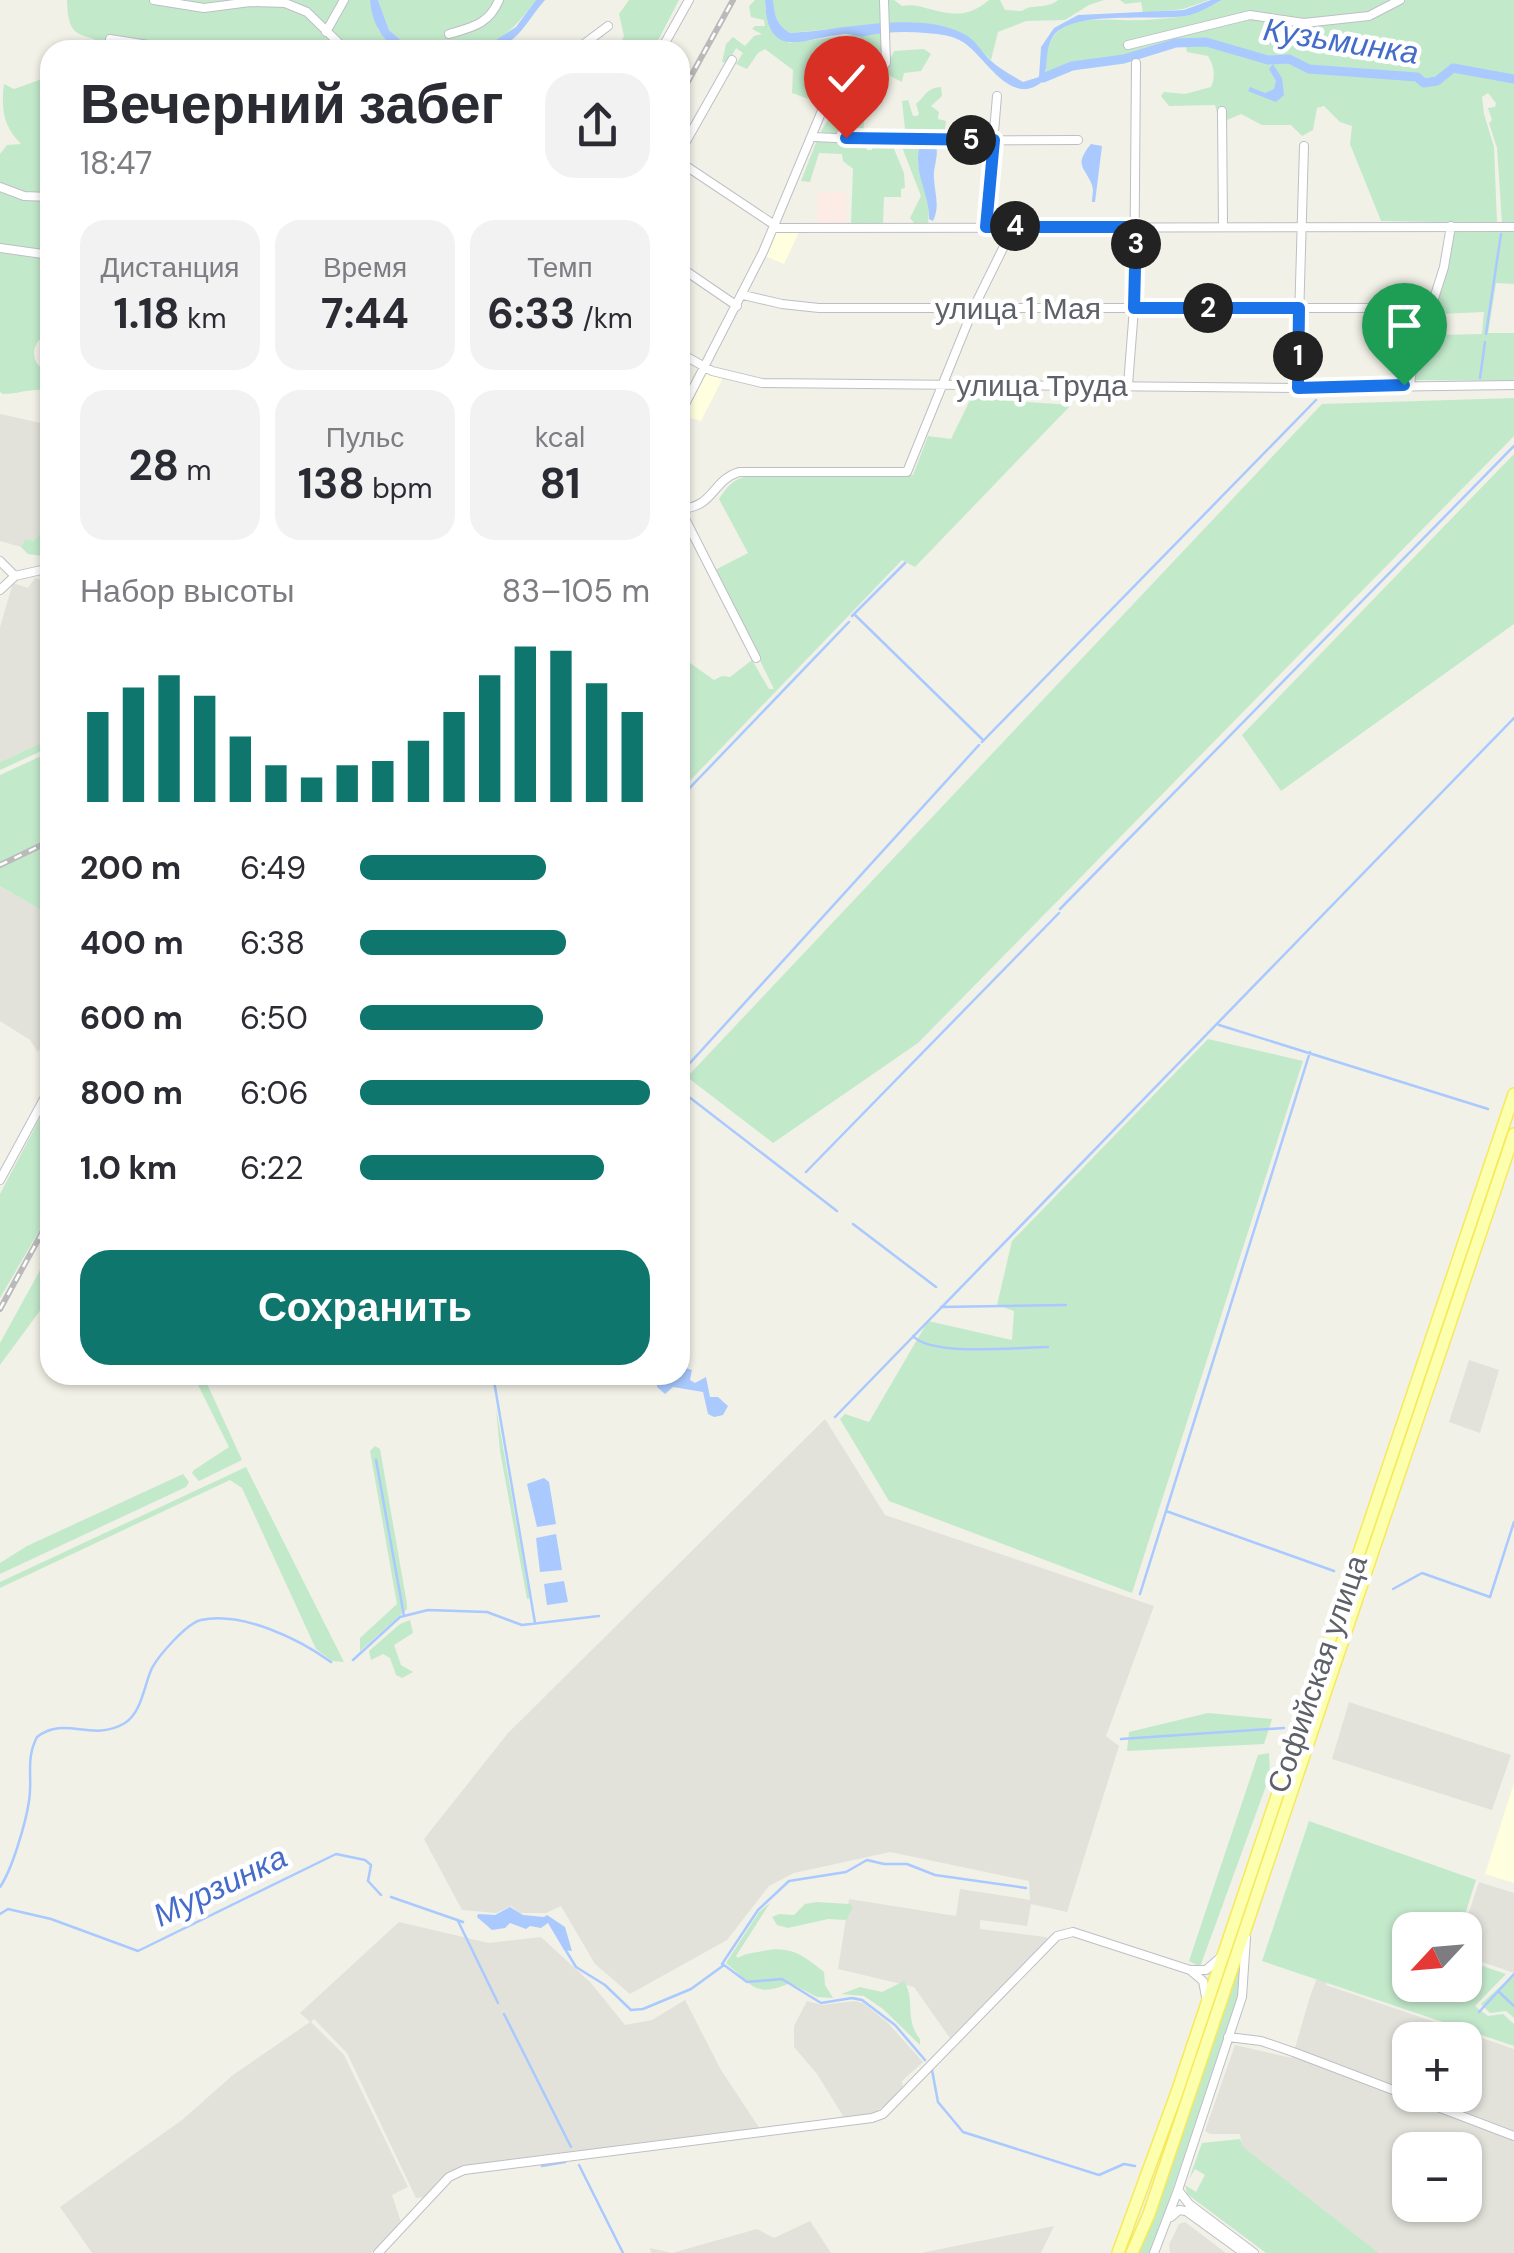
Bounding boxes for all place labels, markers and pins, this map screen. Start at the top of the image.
pin [804,36,889,139]
pin: 5 [946,115,996,165]
pin: 4 [990,201,1040,251]
pin: 3 [1111,219,1161,269]
pin: 2 [1183,283,1233,333]
pin [1362,283,1447,386]
pin: 1 [1273,331,1323,381]

